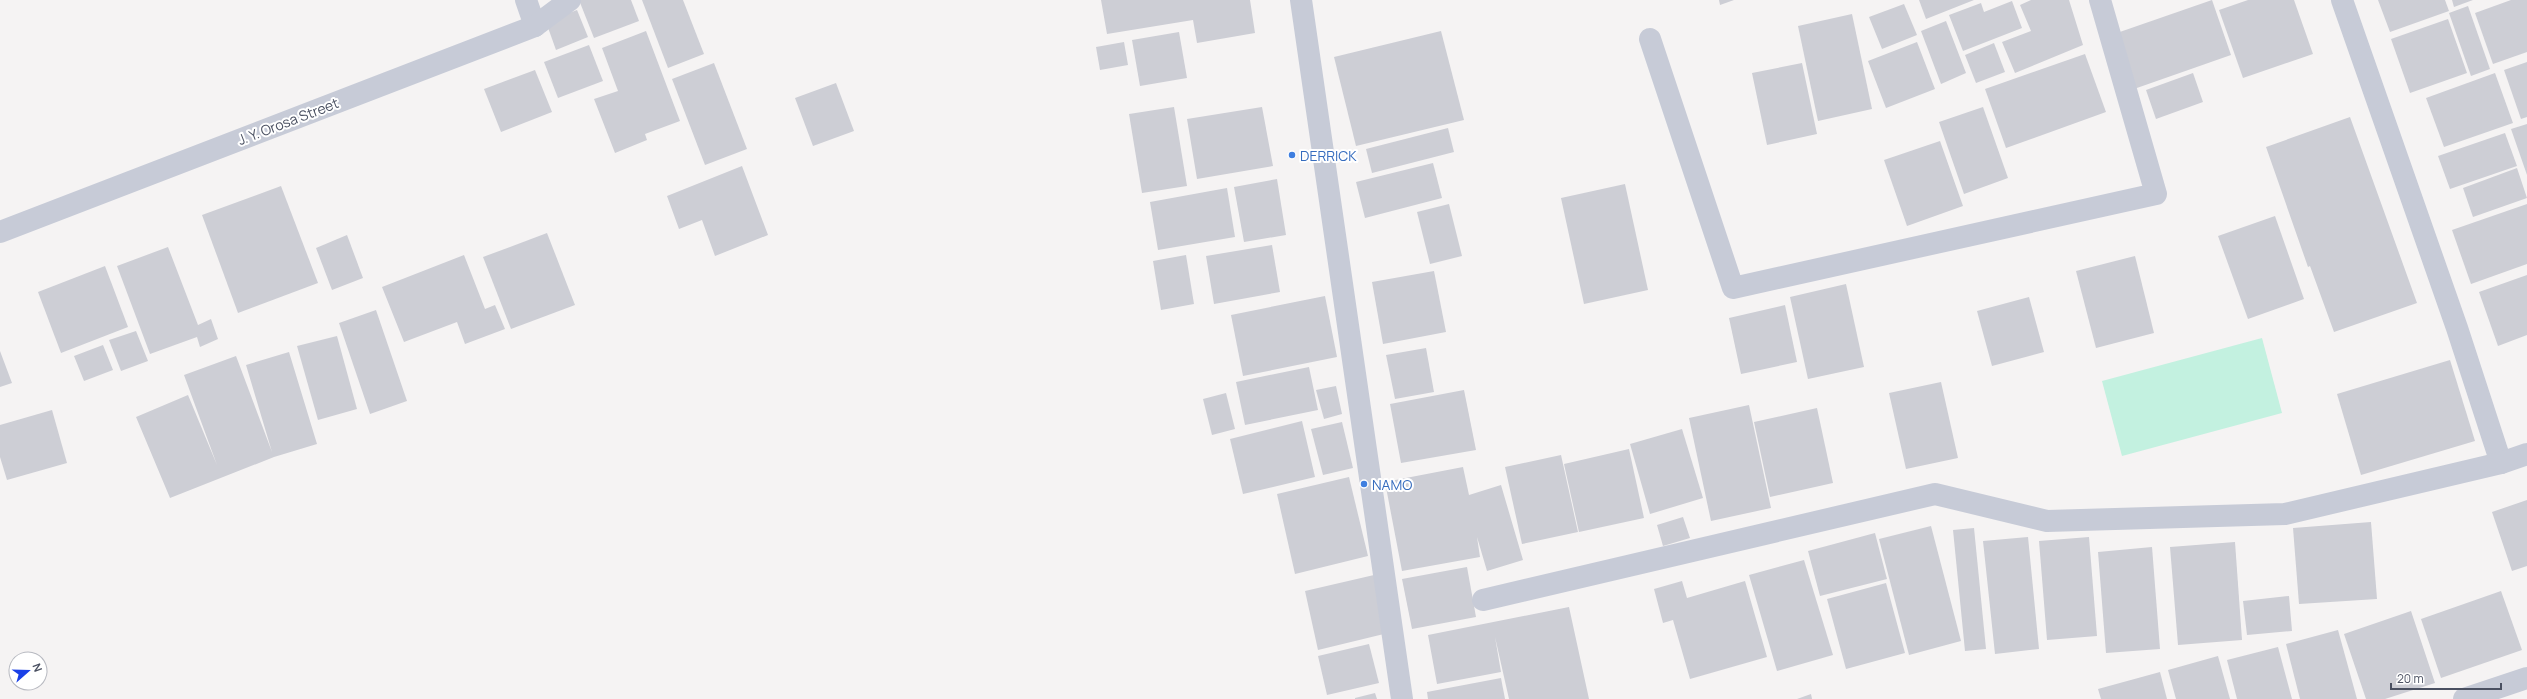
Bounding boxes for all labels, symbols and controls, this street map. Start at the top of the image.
street label: J. Y. Orosa Street [235,93,342,149]
place label: DERRICK [1300,146,1357,165]
marker: DERRICK [1287,150,1297,160]
place label: NAMO [1372,475,1412,494]
marker: NAMO [1359,479,1369,489]
north arrow [8,651,48,691]
text: N [29,661,46,674]
scale bar [2391,665,2501,691]
text: 20 m [2397,670,2424,687]

